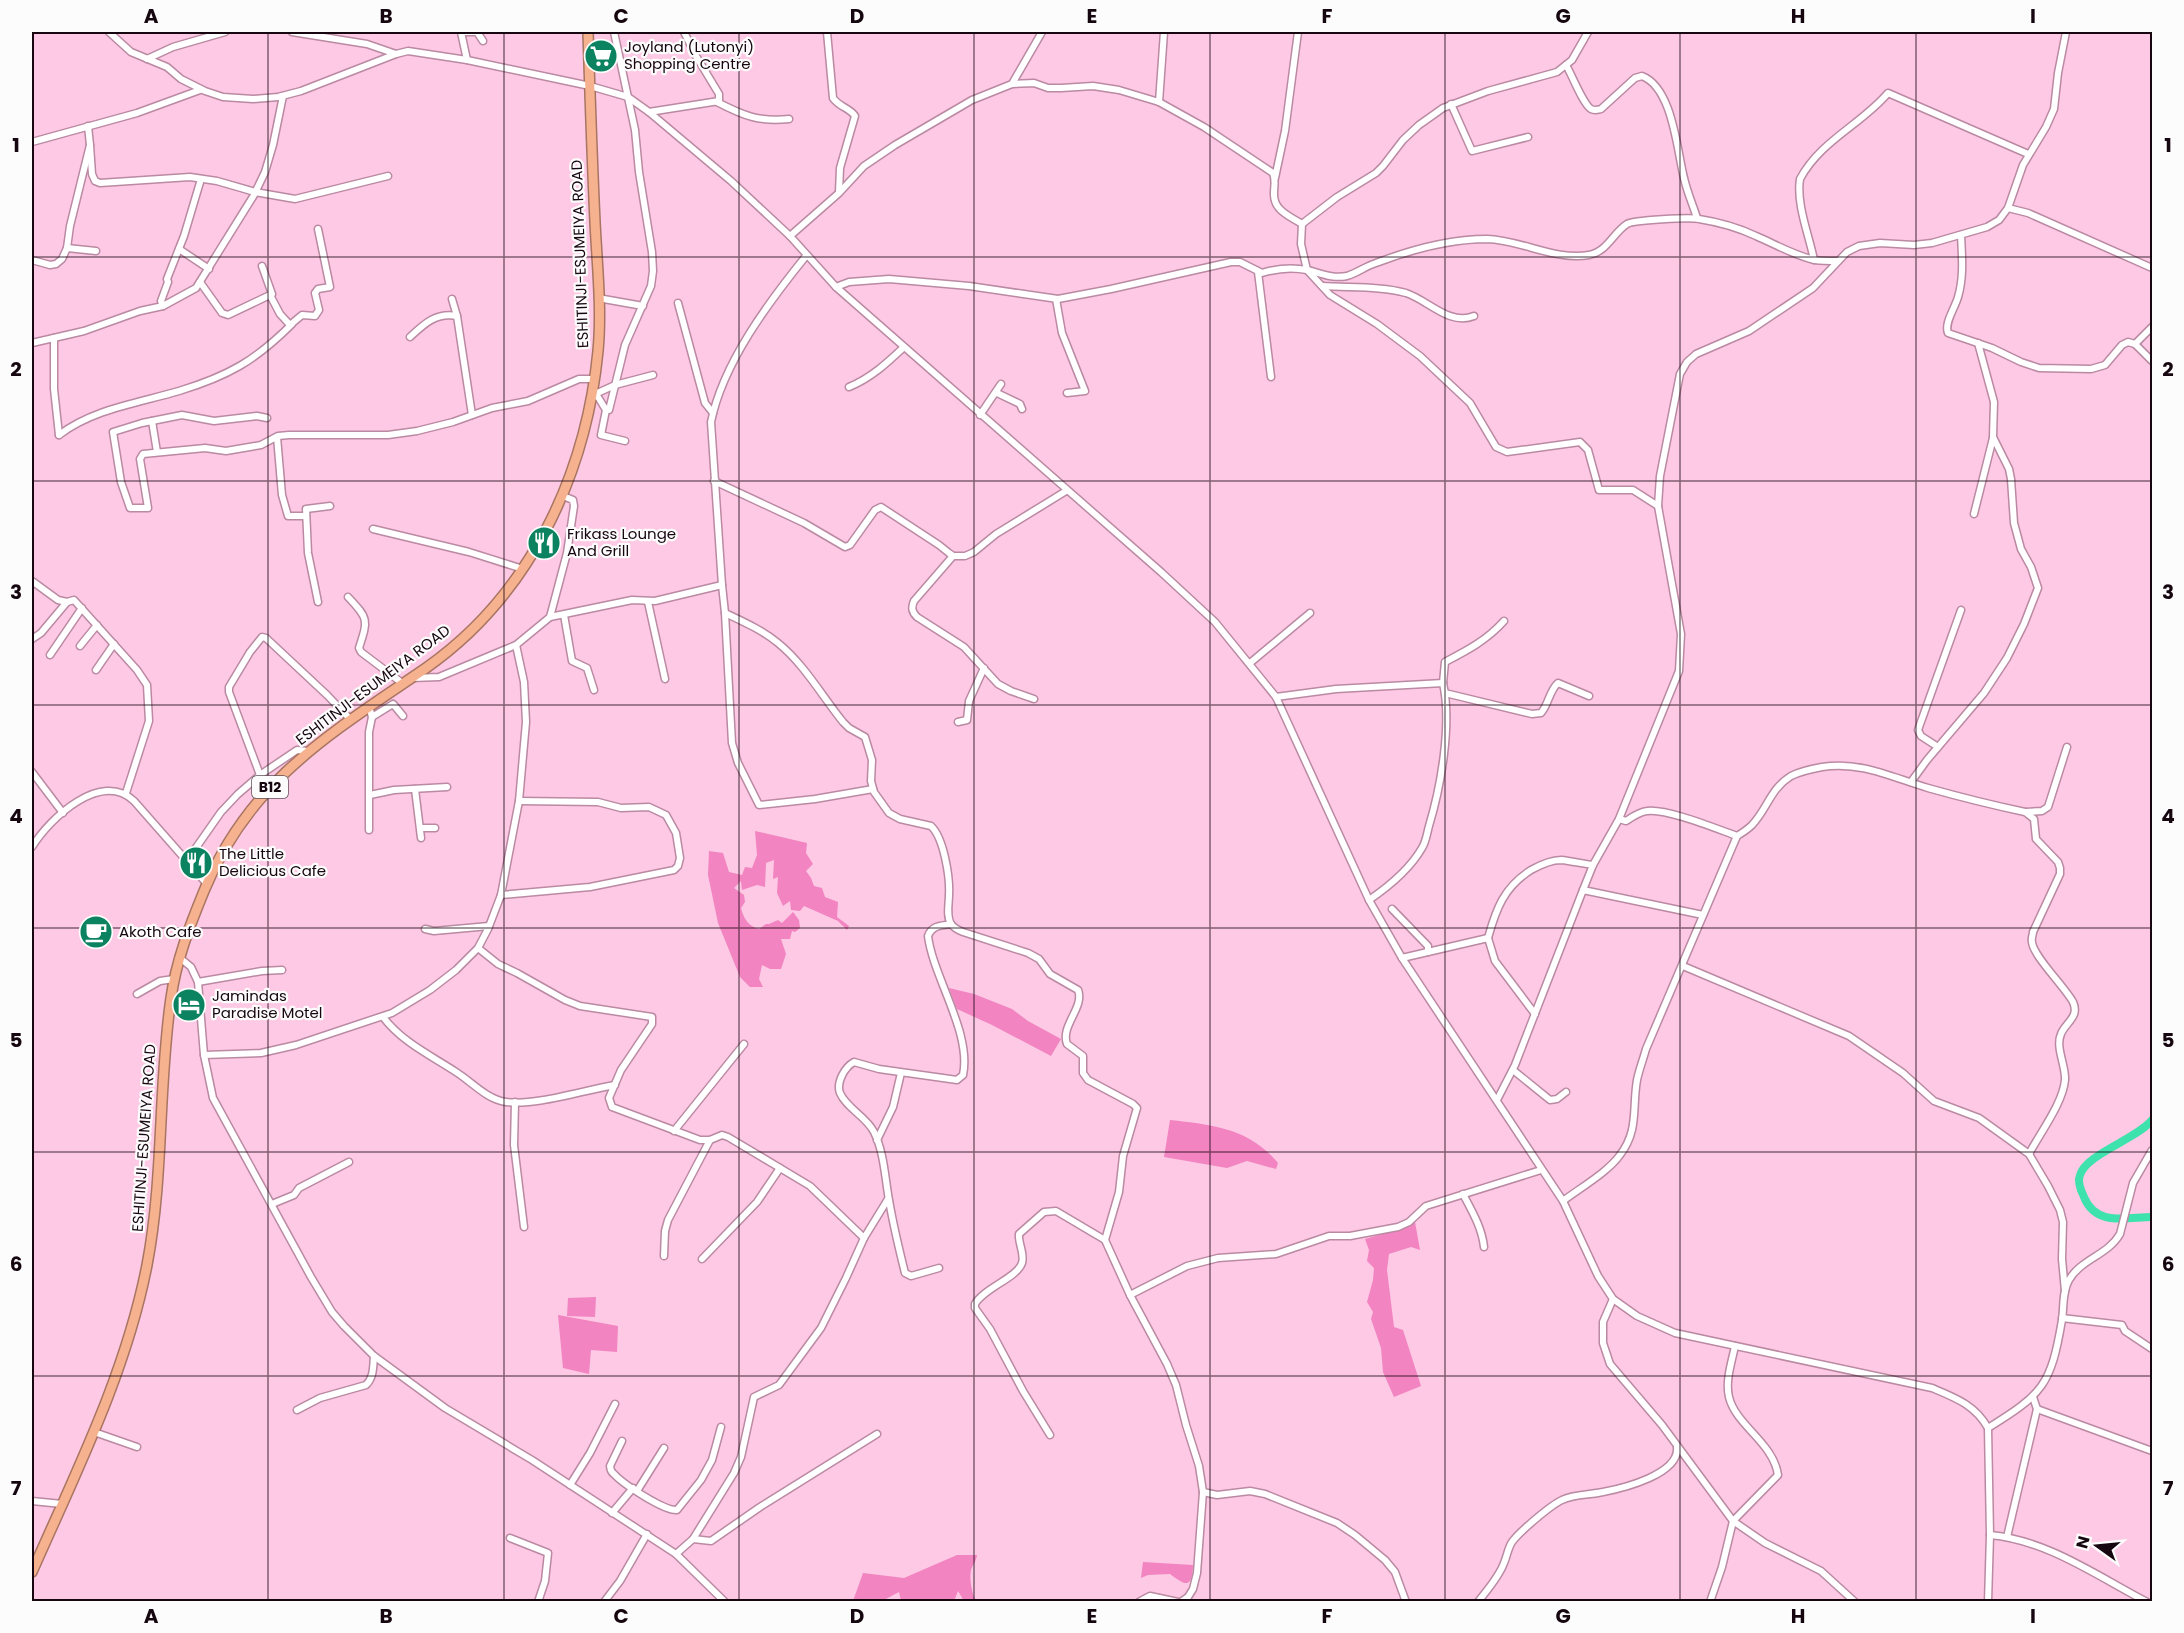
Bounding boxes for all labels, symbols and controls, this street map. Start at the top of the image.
text: A [144,2,159,30]
text: B [379,2,393,30]
text: C [613,2,629,30]
text: D [850,2,864,30]
text: E [1087,2,1097,30]
text: F [1322,2,1333,30]
text: G [1555,2,1571,30]
text: H [1791,2,1805,30]
text: I [2030,2,2036,30]
place label: Joyland (Lutonyi) Shopping Centre [624,36,754,74]
supermarket icon: Joyland (Lutonyi) Shopping Centre [583,38,619,74]
text: 1 [12,131,20,159]
text: 1 [2164,131,2172,159]
street label: ESHITINJI-ESUMEIYA ROAD [566,160,593,348]
text: 2 [10,355,22,383]
text: 2 [2162,355,2174,383]
place label: Frikass Lounge And Grill [567,523,676,561]
restaurant icon: Frikass Lounge And Grill [526,525,562,561]
text: 3 [10,578,22,606]
text: 3 [2162,578,2174,606]
street label: ESHITINJI-ESUMEIYA ROAD [291,620,454,750]
road number: B12 [252,776,288,798]
text: 4 [9,802,23,830]
text: 4 [2161,802,2175,830]
place label: The Little Delicious Cafe [219,843,326,881]
restaurant icon: The Little Delicious Cafe [178,845,214,881]
cafe icon: Akoth Cafe [78,914,114,950]
place label: Akoth Cafe [119,921,201,942]
place label: Jamindas Paradise Motel [212,985,323,1023]
hotel icon: Jamindas Paradise Motel [171,987,207,1023]
text: 5 [10,1026,23,1054]
text: 5 [2162,1026,2175,1054]
street label: ESHITINJI-ESUMEIYA ROAD [126,1043,161,1233]
text: 6 [10,1250,22,1278]
text: 6 [2162,1250,2174,1278]
text: 7 [11,1474,22,1502]
text: 7 [2163,1474,2174,1502]
north arrow [2067,1516,2127,1576]
text: N [2070,1533,2096,1551]
text: A [144,1602,159,1630]
text: B [379,1602,393,1630]
text: C [613,1602,629,1630]
text: D [850,1602,864,1630]
text: E [1087,1602,1097,1630]
text: F [1322,1602,1333,1630]
text: G [1555,1602,1571,1630]
text: H [1791,1602,1805,1630]
text: I [2030,1602,2036,1630]

